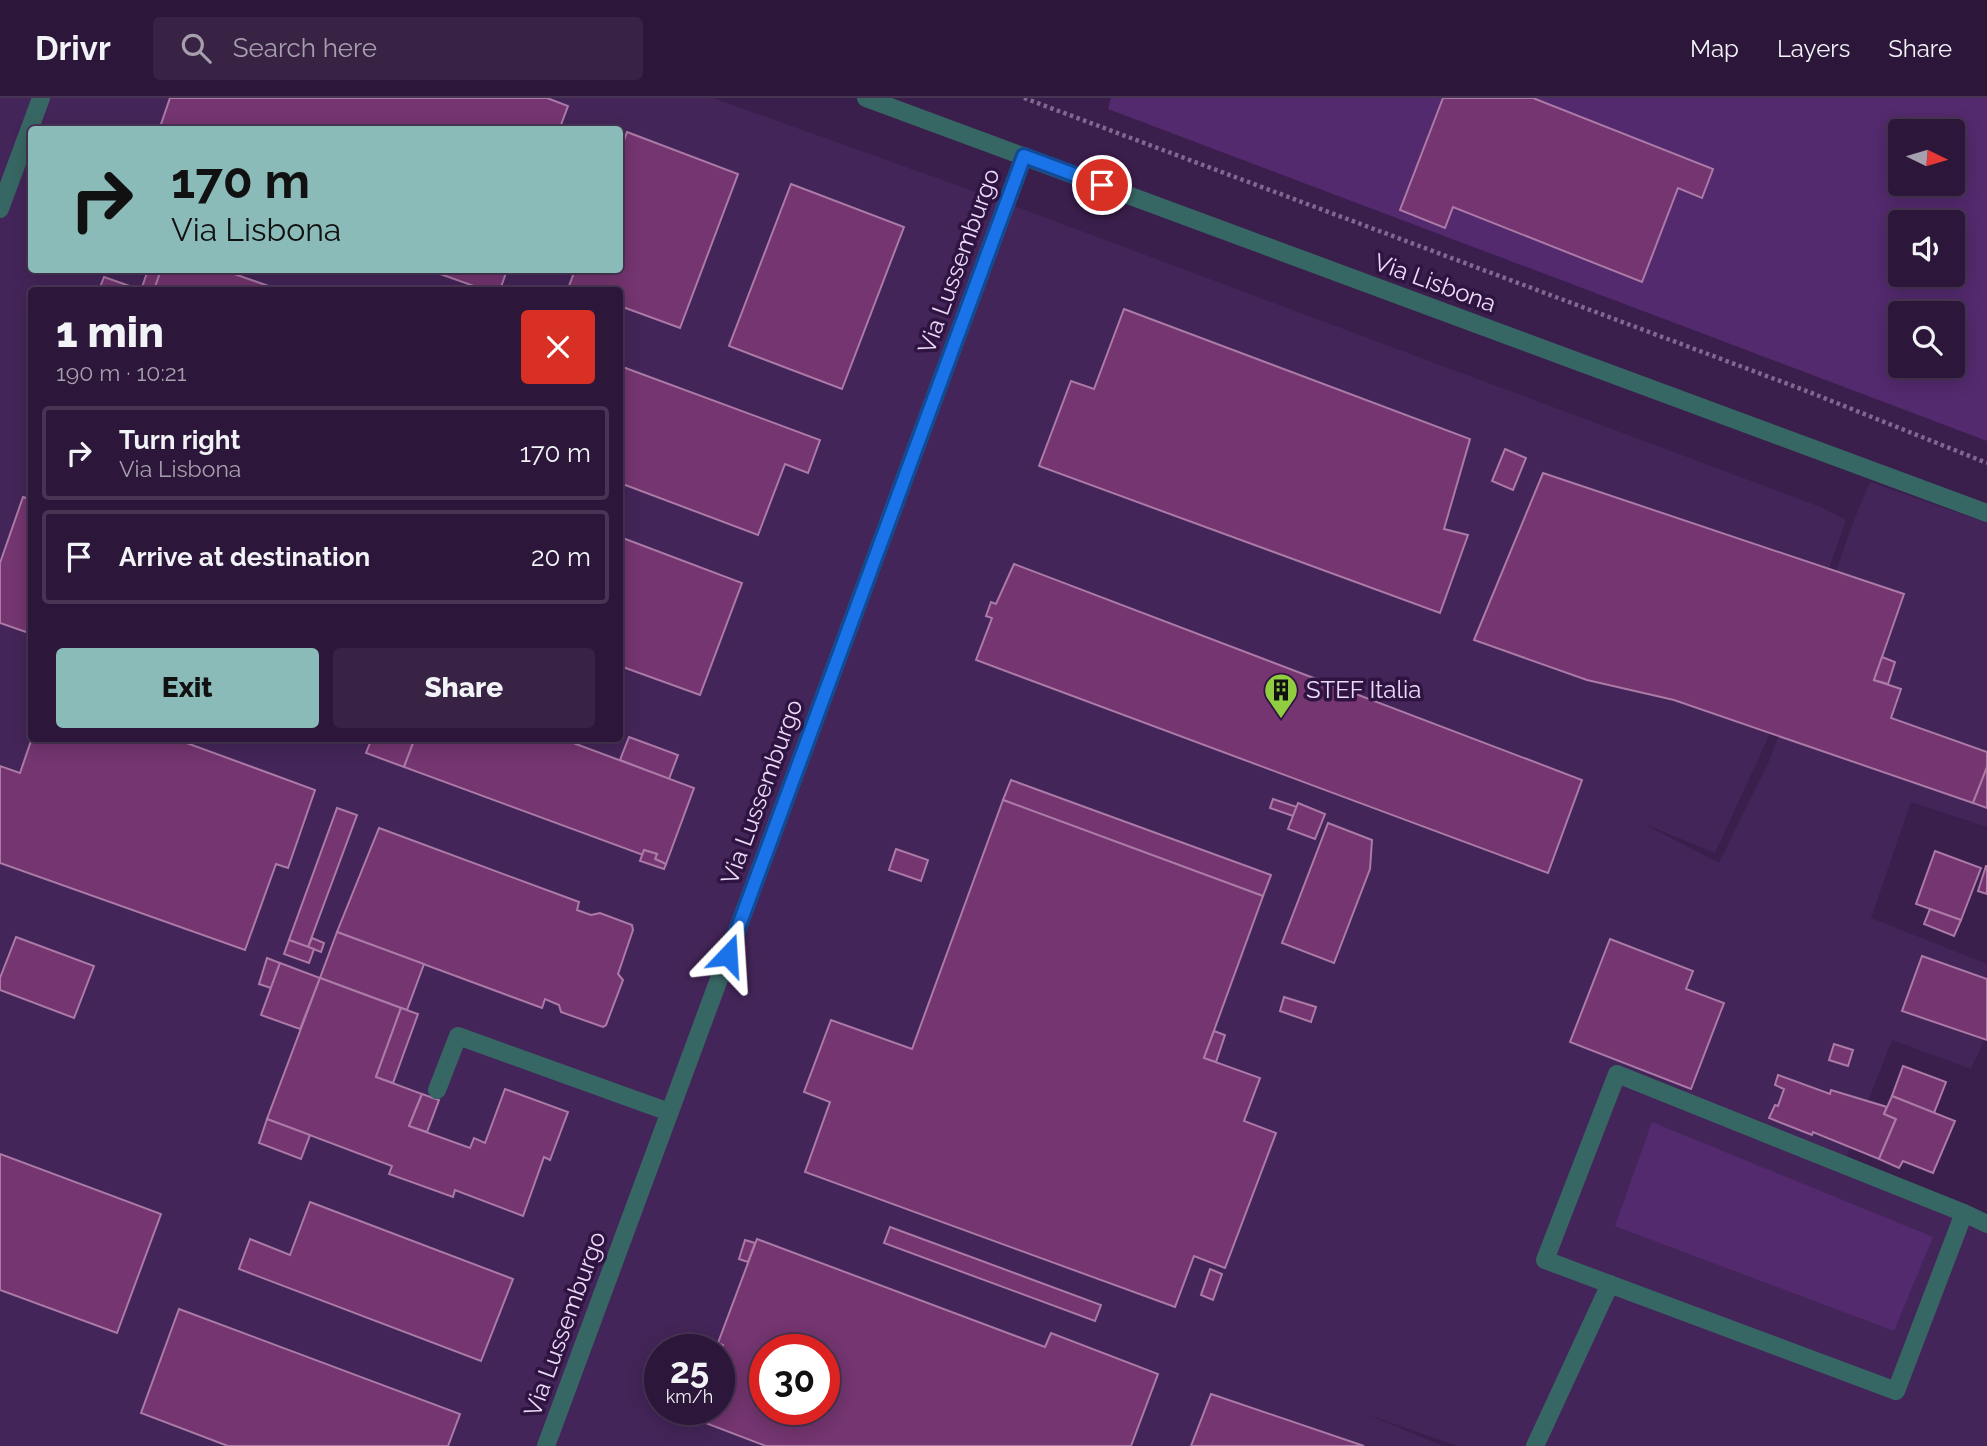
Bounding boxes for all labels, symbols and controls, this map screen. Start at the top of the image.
search box [153,17,643,80]
text: Drivr [35,29,111,68]
icon: search [177,29,215,67]
text: Search here [233,33,377,63]
text: Map [1690,34,1739,63]
text: Layers [1777,34,1850,63]
text: Share [1888,34,1952,63]
north arrow [1888,119,1965,196]
map controls [1888,119,1965,378]
text: 170 m [171,152,310,209]
icon: right [56,154,147,245]
pin [1072,155,1132,215]
street label: Via Lussemburgo [912,164,1005,357]
icon: arrive [1083,166,1121,204]
button: sound [1888,210,1965,287]
text: Via Lisbona [171,211,341,248]
street label: Via Lisbona [1370,247,1500,318]
button: search [1888,301,1965,378]
text: 1 min [56,308,164,357]
button: close [521,310,595,384]
text: 190 m · 10:21 [56,359,187,386]
text: Turn right [119,425,240,455]
icon: right [60,434,98,472]
text: 170 m [520,438,591,468]
text: Via Lisbona [119,455,241,482]
icon: arrive [60,538,98,576]
text: Arrive at destination [119,542,370,572]
text: 20 m [531,542,591,572]
button: Exit [56,648,319,728]
button: Share [333,648,595,728]
building icon: STEF Italia [1262,671,1300,720]
place label: STEF Italia [1306,675,1421,704]
street label: Via Lussemburgo [715,695,808,888]
position arrow [691,918,765,992]
street label: Via Lussemburgo [518,1227,611,1420]
speed limit sign: 30 [749,1334,840,1425]
text: 25 [670,1350,709,1391]
text: km/h [666,1386,713,1407]

